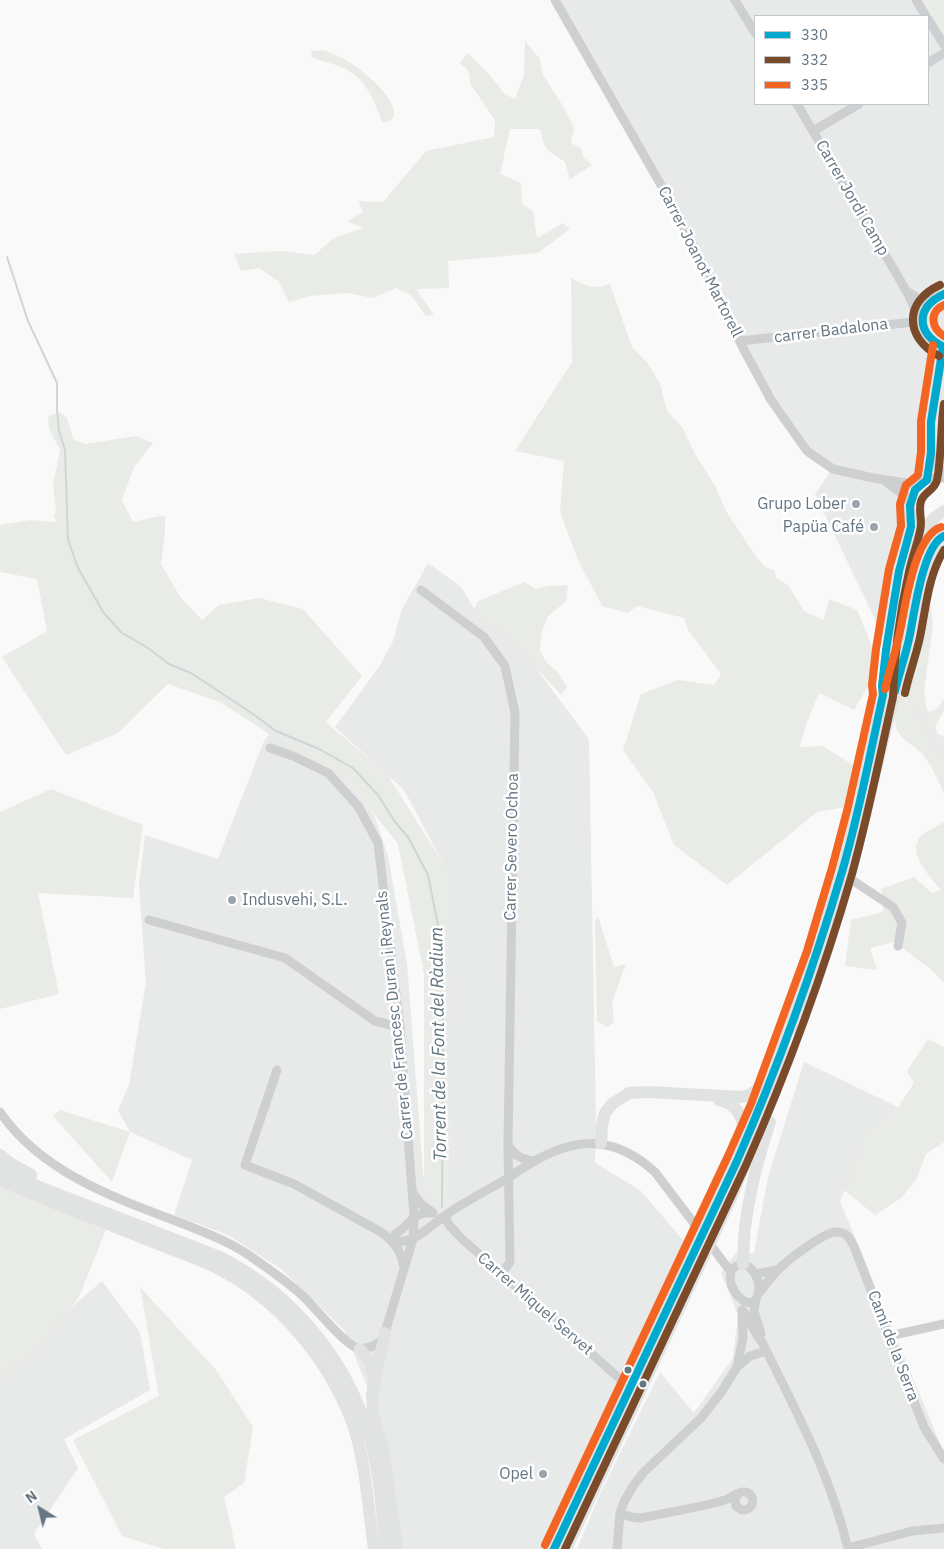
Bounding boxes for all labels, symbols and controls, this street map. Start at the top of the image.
legend [754,15,929,105]
text: 330 [801,25,828,44]
text: 332 [801,50,828,69]
text: 335 [801,75,828,94]
street label: Carrer Jordi Camp [811,137,893,259]
street label: Carrer Joanot Martorell [654,183,746,341]
street label: carrer Badalona [773,314,889,348]
place label: Grupo Lober [757,494,846,514]
marker: Grupo Lober [850,498,862,510]
place label: Papüa Café [783,517,864,537]
marker: Papüa Café [868,521,880,533]
street label: Carrer Severo Ochoa [501,773,523,921]
place label: Indusvehi, S.L. [242,890,348,910]
street label: Carrer de Francesc Duran i Reynals [372,890,418,1140]
marker: Indusvehi, S.L. [226,894,238,906]
water label: Torrent de la Font del Ràdium [426,927,452,1161]
street label: Carrer Miquel Servet [473,1249,597,1359]
street label: Camí de la Serra [863,1288,923,1404]
unlabelled marker [623,1365,633,1375]
unlabelled marker [638,1379,648,1389]
place label: Opel [499,1464,533,1484]
marker: Opel [537,1468,549,1480]
north arrow [15,1484,65,1534]
text: N [22,1487,41,1507]

